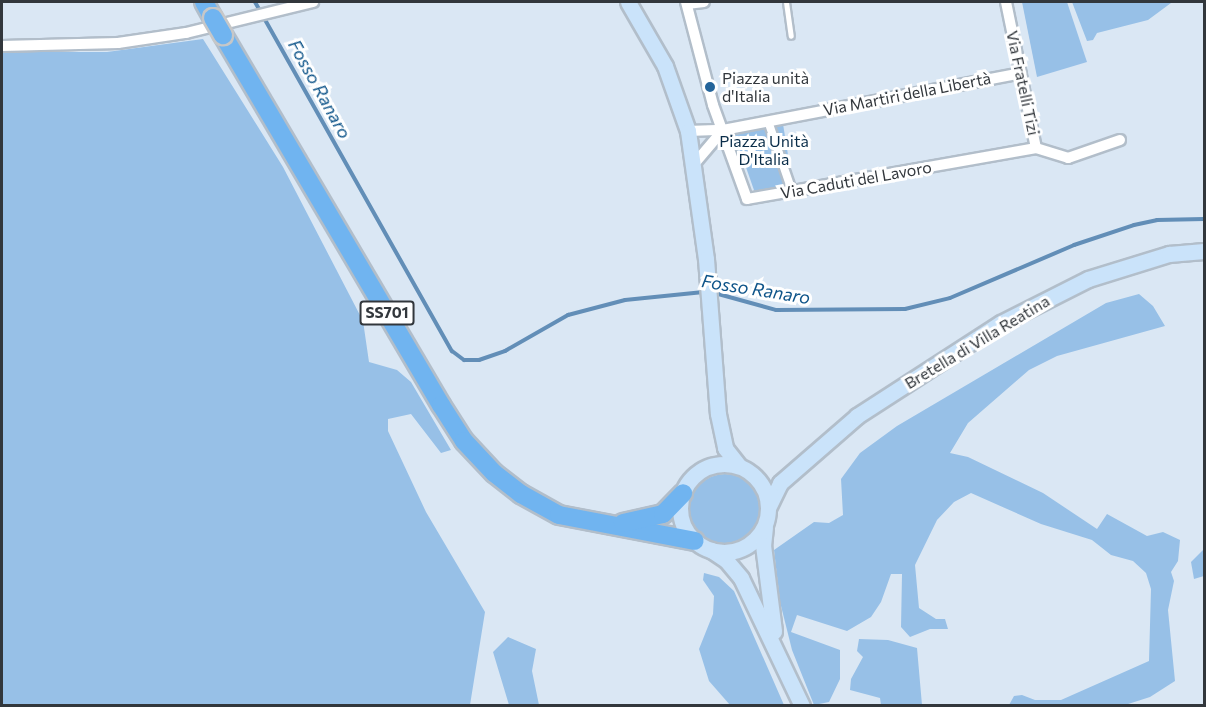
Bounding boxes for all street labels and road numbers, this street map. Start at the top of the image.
street label: Via Fratelli Tizi [1003,29,1043,137]
street label: Via Martiri della Libertà [822,68,992,120]
street label: Via Caduti del Lavoro [779,157,933,203]
street label: Bretella di Villa Reatina [901,291,1053,393]
road number: SS701 [358,301,416,325]

